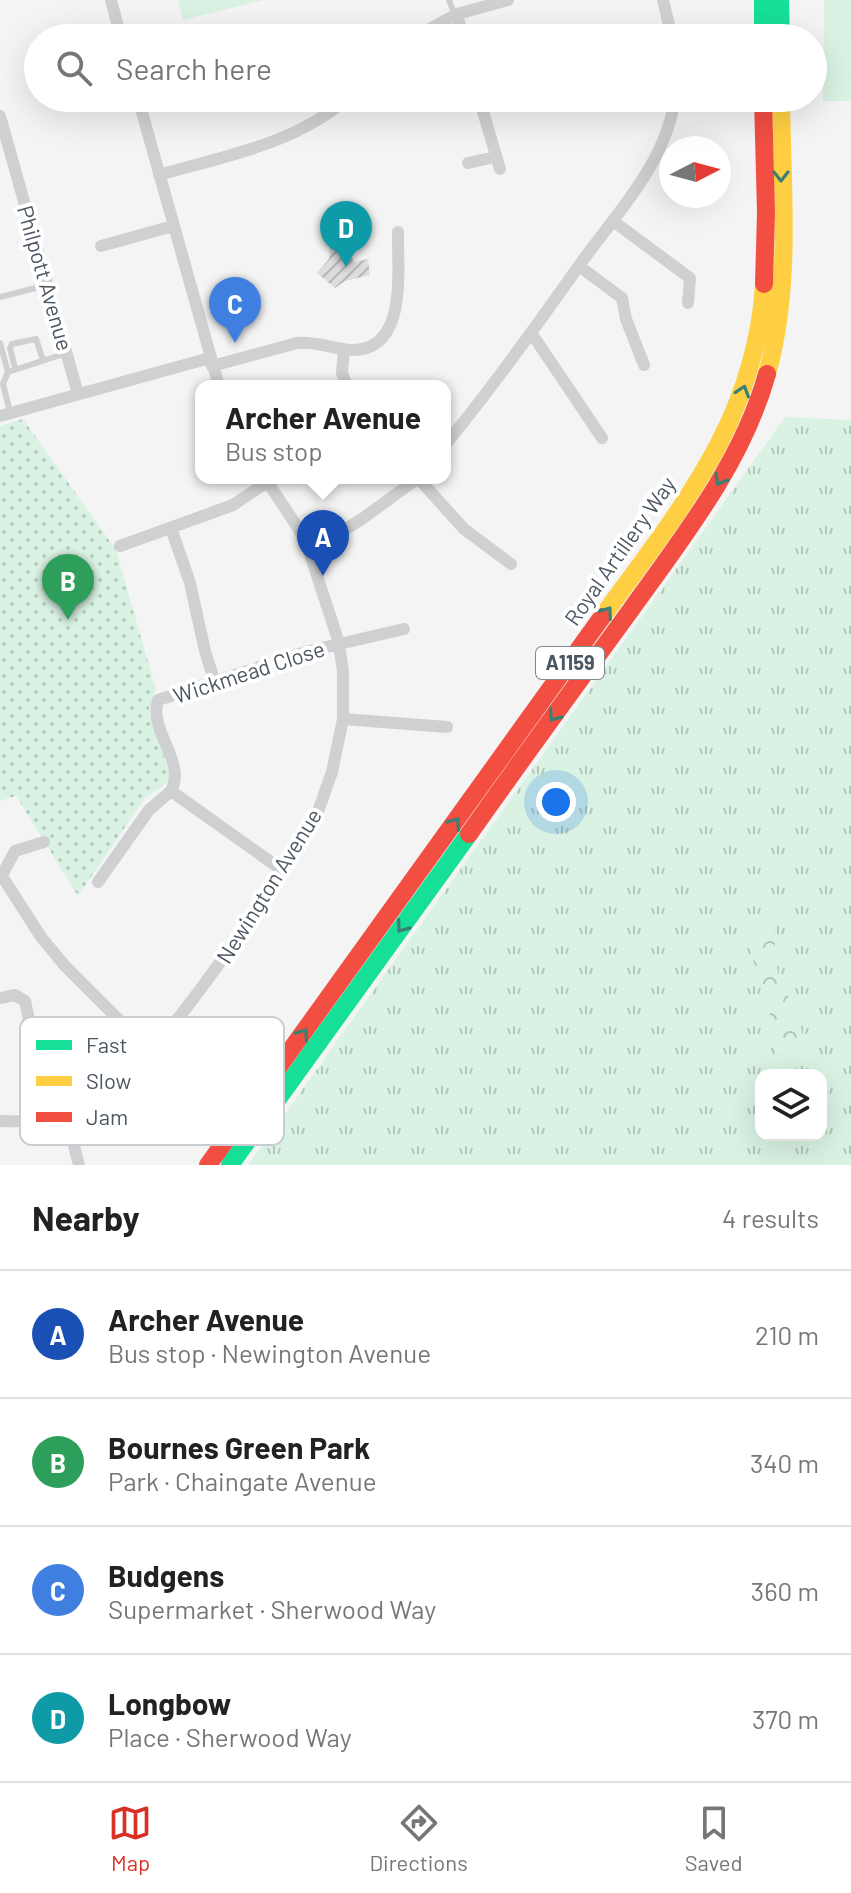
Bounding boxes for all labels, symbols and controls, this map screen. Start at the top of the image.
search box [24,24,827,112]
icon: search [52,46,96,90]
text: Search here [116,50,272,86]
north arrow [659,136,731,208]
one-way arrow [772,170,790,183]
pin: D [320,201,372,267]
street label: Philpott Avenue [13,202,79,353]
pin: C [209,277,261,343]
popup [195,380,451,484]
one-way arrow [734,385,750,399]
text: Archer Avenue [225,399,421,435]
text: Bus stop [225,435,323,466]
street label: Royal Artillery Way [558,471,680,630]
one-way arrow [714,471,730,486]
pin: A [297,510,349,576]
pin: B [42,554,94,620]
one-way arrow [597,606,612,620]
street label: Wickmead Close [170,634,328,708]
road number: A1159 [536,647,604,679]
one-way arrow [549,707,564,721]
your location [536,782,576,822]
street label: Newington Avenue [210,803,326,968]
one-way arrow [445,817,460,831]
one-way arrow [397,918,412,932]
legend [20,1017,284,1145]
one-way arrow [293,1028,308,1042]
text: Fast [86,1031,128,1057]
text: Slow [86,1067,131,1093]
map controls [755,1069,827,1141]
button: layers [755,1069,827,1141]
text: Jam [86,1103,128,1129]
text: Nearby [32,1197,140,1238]
text: 4 results [722,1202,819,1233]
text: Archer Avenue [108,1301,304,1337]
text: A [49,1319,67,1350]
text: 210 m [755,1319,819,1350]
text: Bus stop · Newington Avenue [108,1337,431,1368]
text: Bournes Green Park [108,1429,370,1465]
text: B [50,1447,66,1478]
text: 340 m [750,1447,819,1478]
text: Park · Chaingate Avenue [108,1465,377,1496]
text: Budgens [108,1557,224,1593]
text: C [50,1575,66,1606]
text: 360 m [751,1575,819,1606]
text: Supermarket · Sherwood Way [108,1593,436,1624]
text: Longbow [108,1685,231,1721]
text: D [50,1703,66,1734]
text: 370 m [752,1703,819,1734]
text: Place · Sherwood Way [108,1721,352,1752]
tab: Map [108,1801,152,1875]
tab: Directions [369,1801,468,1875]
tab: Saved [685,1801,742,1875]

